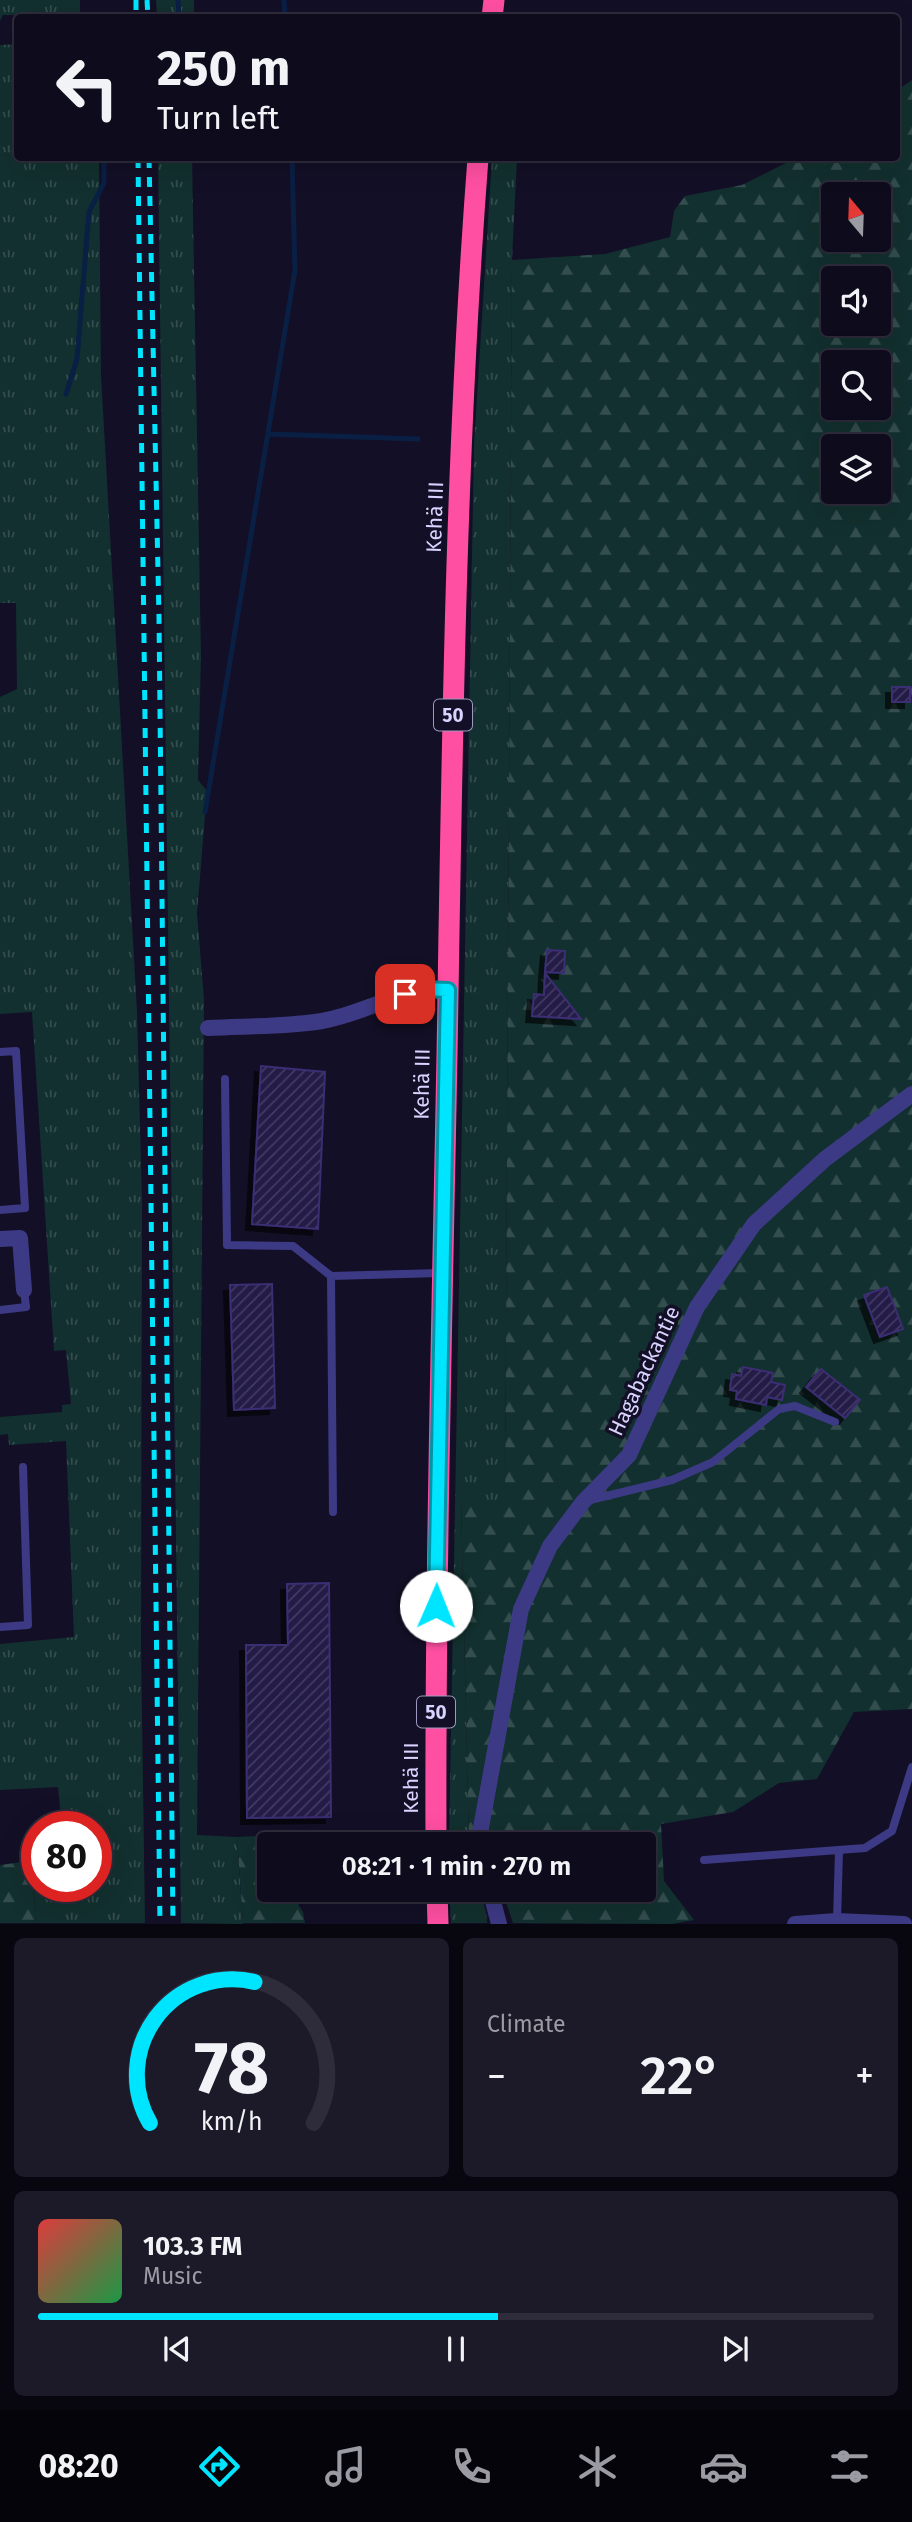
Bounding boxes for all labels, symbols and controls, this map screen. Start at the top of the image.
text: 250 m [157,39,290,98]
icon: left [42,42,133,133]
text: Turn left [157,99,279,137]
north arrow [821,182,891,252]
map controls [821,182,891,504]
button: sound [821,266,891,336]
button: search [821,350,891,420]
button: layers [821,434,891,504]
street label: Kehä III [421,481,449,553]
road number: 50 [434,700,472,730]
pin [375,964,435,1024]
icon: arrive [386,975,424,1013]
street label: Kehä III [408,1048,436,1120]
street label: Hagabackantie [603,1302,685,1440]
position arrow [399,1569,473,1643]
road number: 50 [417,1696,455,1728]
street label: Kehä III [398,1742,424,1814]
speed limit sign: 80 [21,1811,112,1902]
text: 08:21 · 1 min · 270 m [342,1851,571,1882]
text: Climate [487,2010,566,2038]
text: 78 [194,2026,269,2113]
text: 22° [640,2045,721,2108]
text: − [487,2053,506,2099]
text: + [855,2053,874,2099]
text: km/h [201,2107,262,2137]
text: 103.3 FM [143,2231,242,2262]
text: Music [143,2262,203,2290]
icon: previous [158,2330,196,2368]
icon: pause [437,2330,475,2368]
icon: next [716,2330,754,2368]
icon: directions [195,2442,244,2491]
icon: music [321,2442,370,2491]
icon: phone [447,2442,496,2491]
icon: climate [573,2442,622,2491]
icon: car [699,2442,748,2491]
icon: filters [825,2442,874,2491]
text: 08:20 [38,2447,119,2485]

